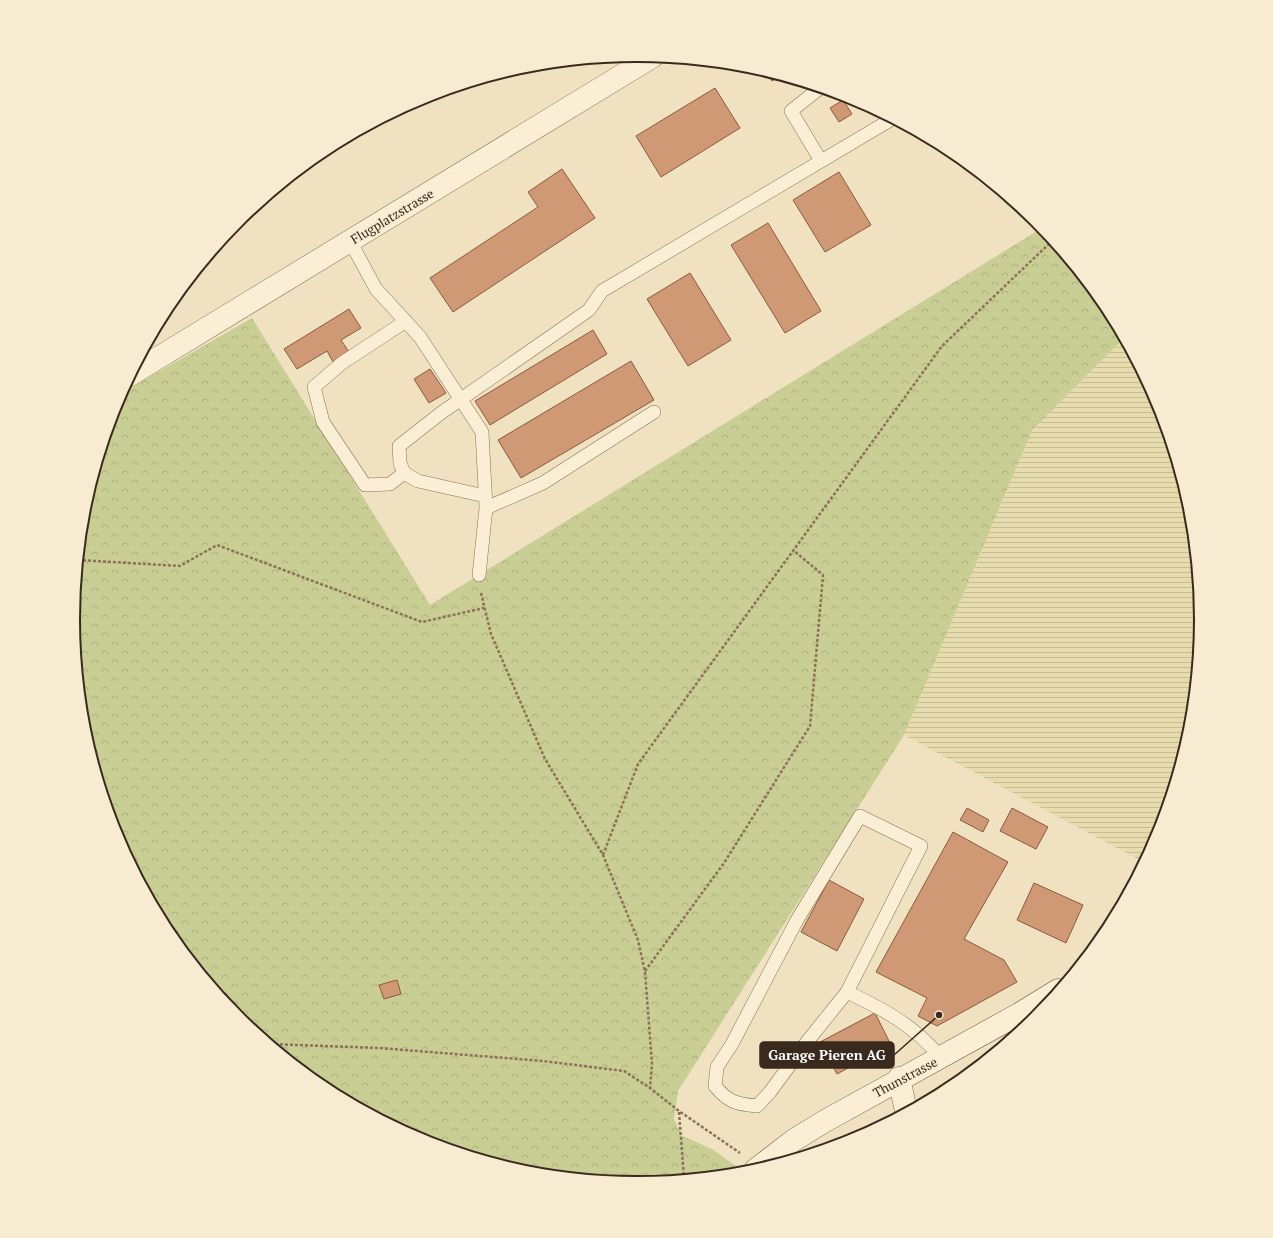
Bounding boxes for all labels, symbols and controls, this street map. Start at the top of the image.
street label: Flugplatzstrasse [347,184,437,248]
callout: Garage Pieren AG [760,1042,894,1068]
text: Garage Pieren AG [768,1045,886,1064]
street label: Thunstrasse [870,1052,940,1102]

